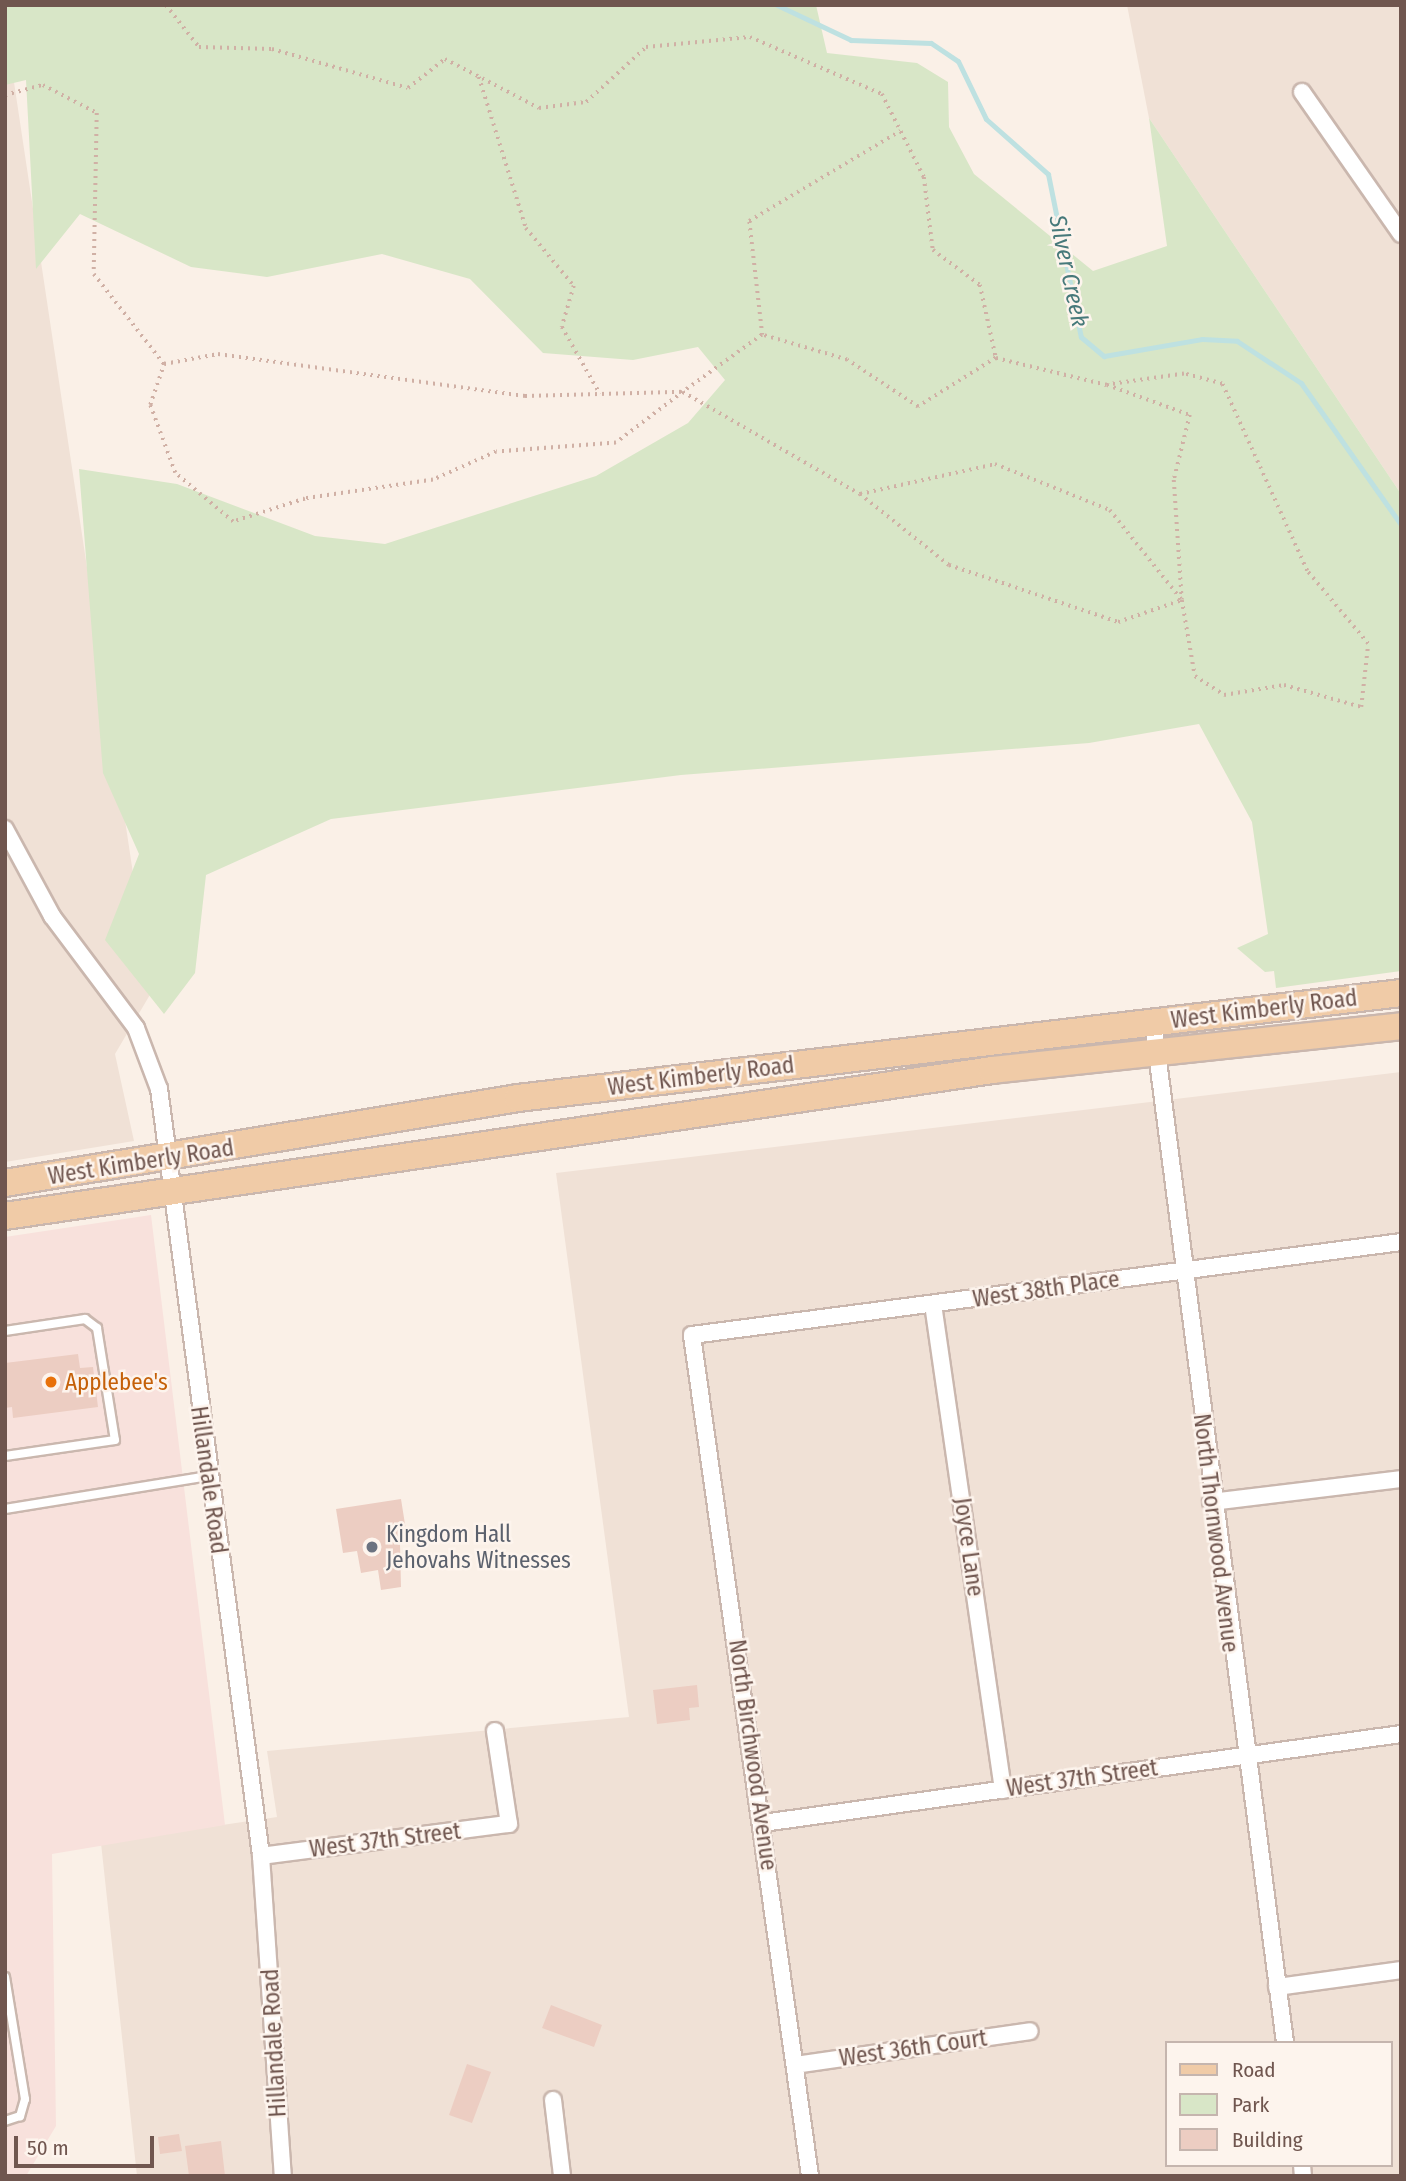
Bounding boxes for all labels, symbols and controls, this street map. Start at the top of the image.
water label: Silver Creek [1042,212,1094,330]
street label: West Kimberly Road [1169,984,1359,1034]
street label: West Kimberly Road [606,1051,796,1101]
street label: West Kimberly Road [46,1134,236,1190]
street label: West 38th Place [971,1265,1121,1313]
place label: Applebee's [65,1368,168,1396]
marker: Applebee's [43,1374,59,1390]
street label: Hillandale Road [185,1404,233,1556]
street label: North Thornwood Avenue [1188,1412,1244,1654]
street label: Joyce Lane [948,1496,990,1598]
place label: Kingdom Hall Jehovahs Witnesses [386,1520,571,1574]
marker: Kingdom Hall Jehovahs Witnesses [364,1539,380,1555]
street label: North Birchwood Avenue [723,1638,783,1872]
street label: West 37th Street [1005,1754,1159,1802]
street label: West 37th Street [308,1817,462,1863]
street label: Hillandale Road [256,1968,292,2118]
street label: West 36th Court [837,2024,989,2072]
legend [1164,2041,1392,2167]
text: Road [1232,2057,1276,2083]
text: Park [1232,2092,1269,2118]
scale bar [18,2122,158,2166]
text: Building [1232,2127,1303,2153]
text: 50 m [27,2135,69,2161]

